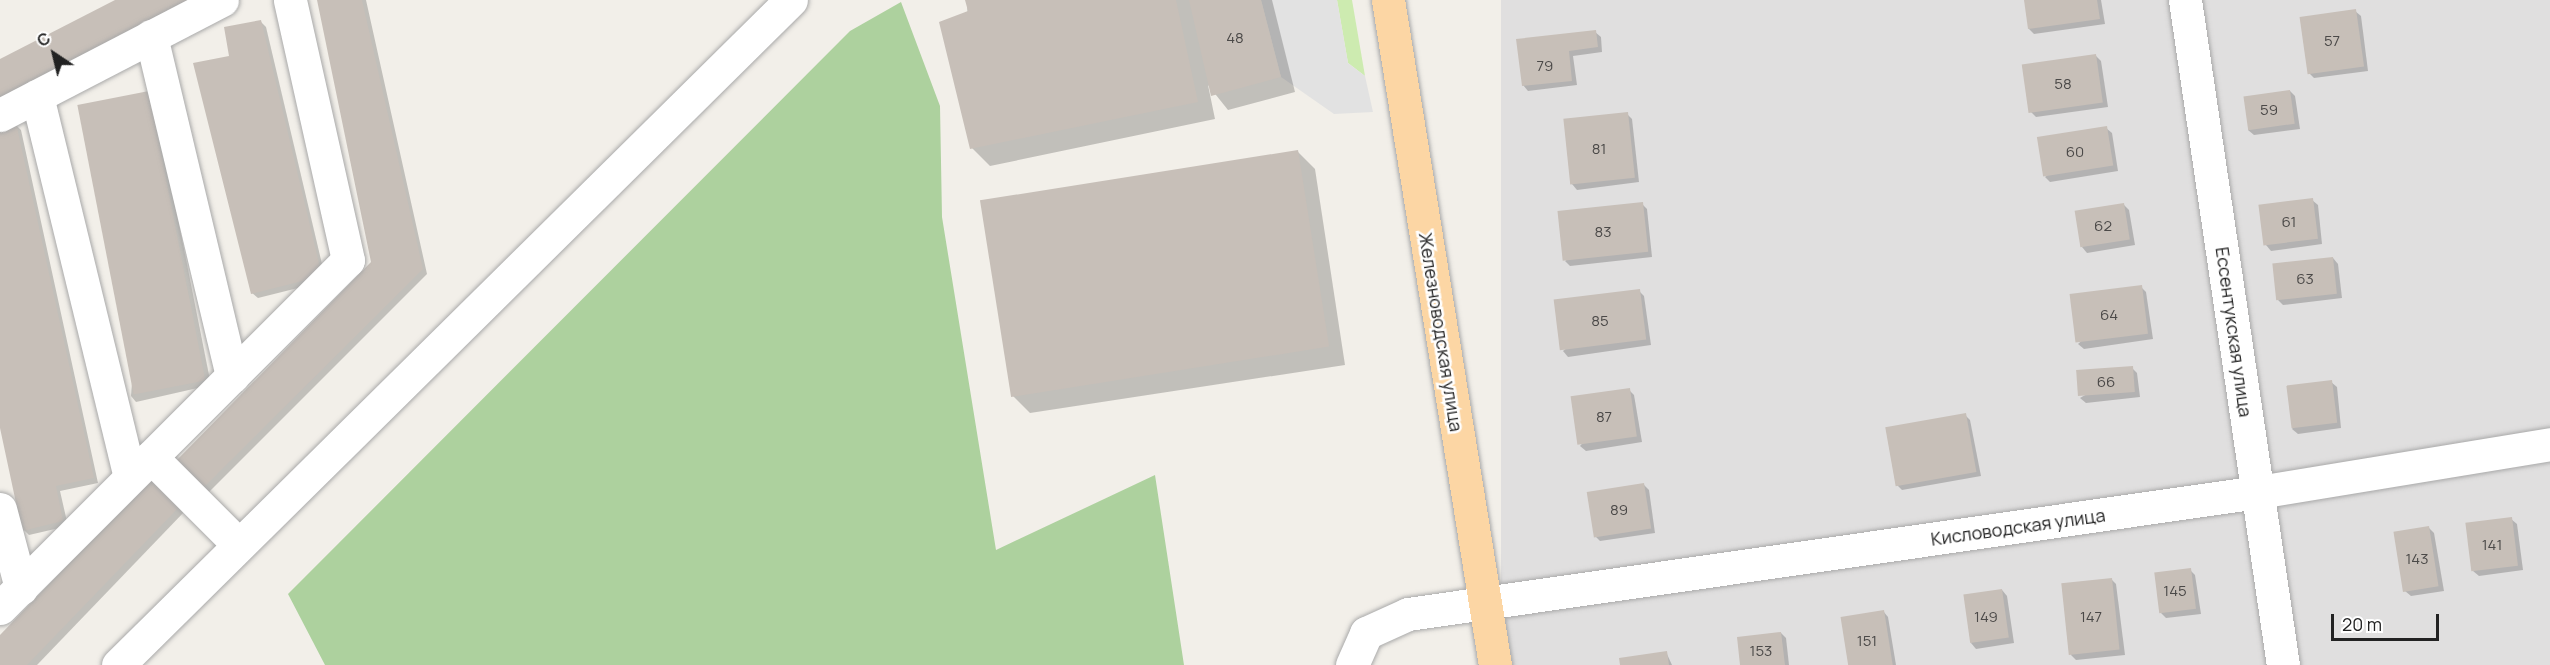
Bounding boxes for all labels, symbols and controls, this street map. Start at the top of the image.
north arrow [24,24,84,84]
text: С [33,27,55,52]
house number: 48 [1226,29,1244,47]
house number: 57 [2324,32,2340,50]
house number: 79 [1537,57,1553,75]
house number: 58 [2054,75,2072,93]
house number: 59 [2260,101,2278,119]
house number: 81 [1592,140,1606,158]
house number: 60 [2066,143,2084,161]
house number: 61 [2282,213,2296,231]
house number: 62 [2094,217,2112,235]
house number: 83 [1594,223,1612,241]
street label: Железноводская улица [1415,231,1467,433]
street label: Ессентукская улица [2211,246,2257,418]
house number: 63 [2296,270,2314,288]
house number: 64 [2100,306,2118,324]
house number: 85 [1591,312,1609,330]
house number: 66 [2097,373,2115,391]
house number: 87 [1596,408,1612,426]
house number: 89 [1610,501,1628,519]
street label: Кисловодская улица [1929,504,2107,550]
house number: 141 [2482,536,2502,554]
house number: 143 [2406,550,2428,568]
house number: 145 [2163,582,2187,600]
scale bar [2334,602,2442,640]
house number: 149 [1974,608,1998,626]
house number: 147 [2080,608,2102,626]
text: 20 m [2342,612,2382,636]
house number: 151 [1857,632,1877,650]
house number: 153 [1750,642,1772,660]

